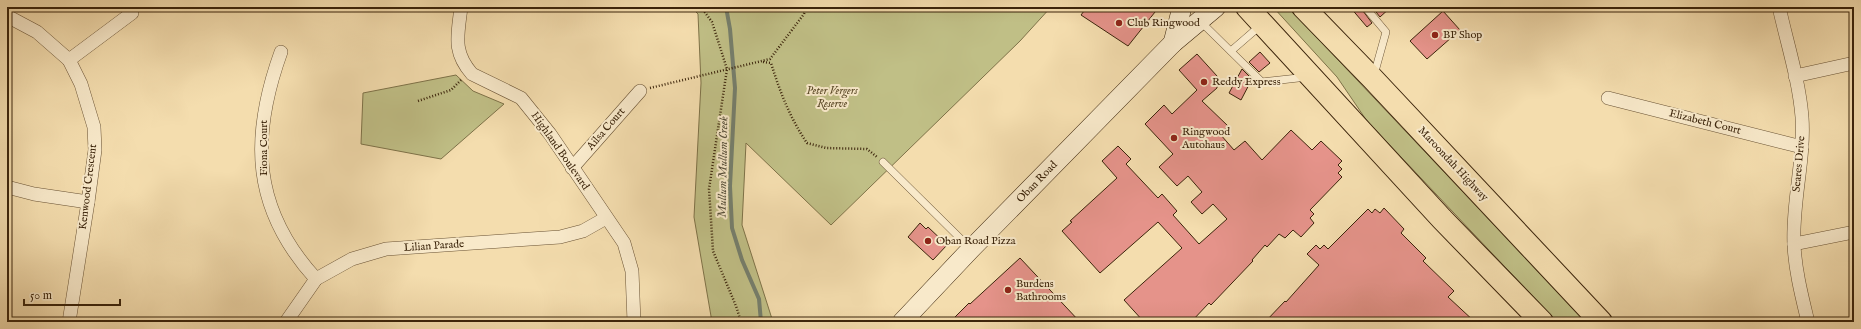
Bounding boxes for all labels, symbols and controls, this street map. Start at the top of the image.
place label: Club Ringwood [1127,16,1200,30]
marker: Club Ringwood [1114,18,1124,28]
place label: BP Shop [1443,28,1482,42]
marker: BP Shop [1430,30,1440,40]
place label: Reddy Express [1212,75,1281,89]
marker: Reddy Express [1199,77,1209,87]
park label: Peter Vergers Reserve [806,84,858,111]
street label: Ailsa Court [583,105,628,154]
street label: Elizabeth Court [1668,106,1743,138]
street label: Highland Boulevard [528,109,592,193]
water label: Mullum Mullum Creek [715,116,731,218]
street label: Fiona Court [257,120,271,176]
street label: Maroondah Highway [1415,124,1492,205]
place label: Ringwood Autohaus [1181,125,1230,152]
marker: Ringwood Autohaus [1169,133,1179,143]
street label: Seares Drive [1790,135,1808,193]
street label: Kenwood Crescent [76,143,100,231]
street label: Oban Road [1014,158,1060,206]
place label: Oban Road Pizza [936,234,1016,248]
marker: Oban Road Pizza [923,236,933,246]
street label: Lilian Parade [403,237,465,255]
place label: Burdens Bathrooms [1016,277,1066,304]
scale bar [24,281,120,307]
marker: Burdens Bathrooms [1003,285,1013,295]
text: 50 m [30,288,52,303]

